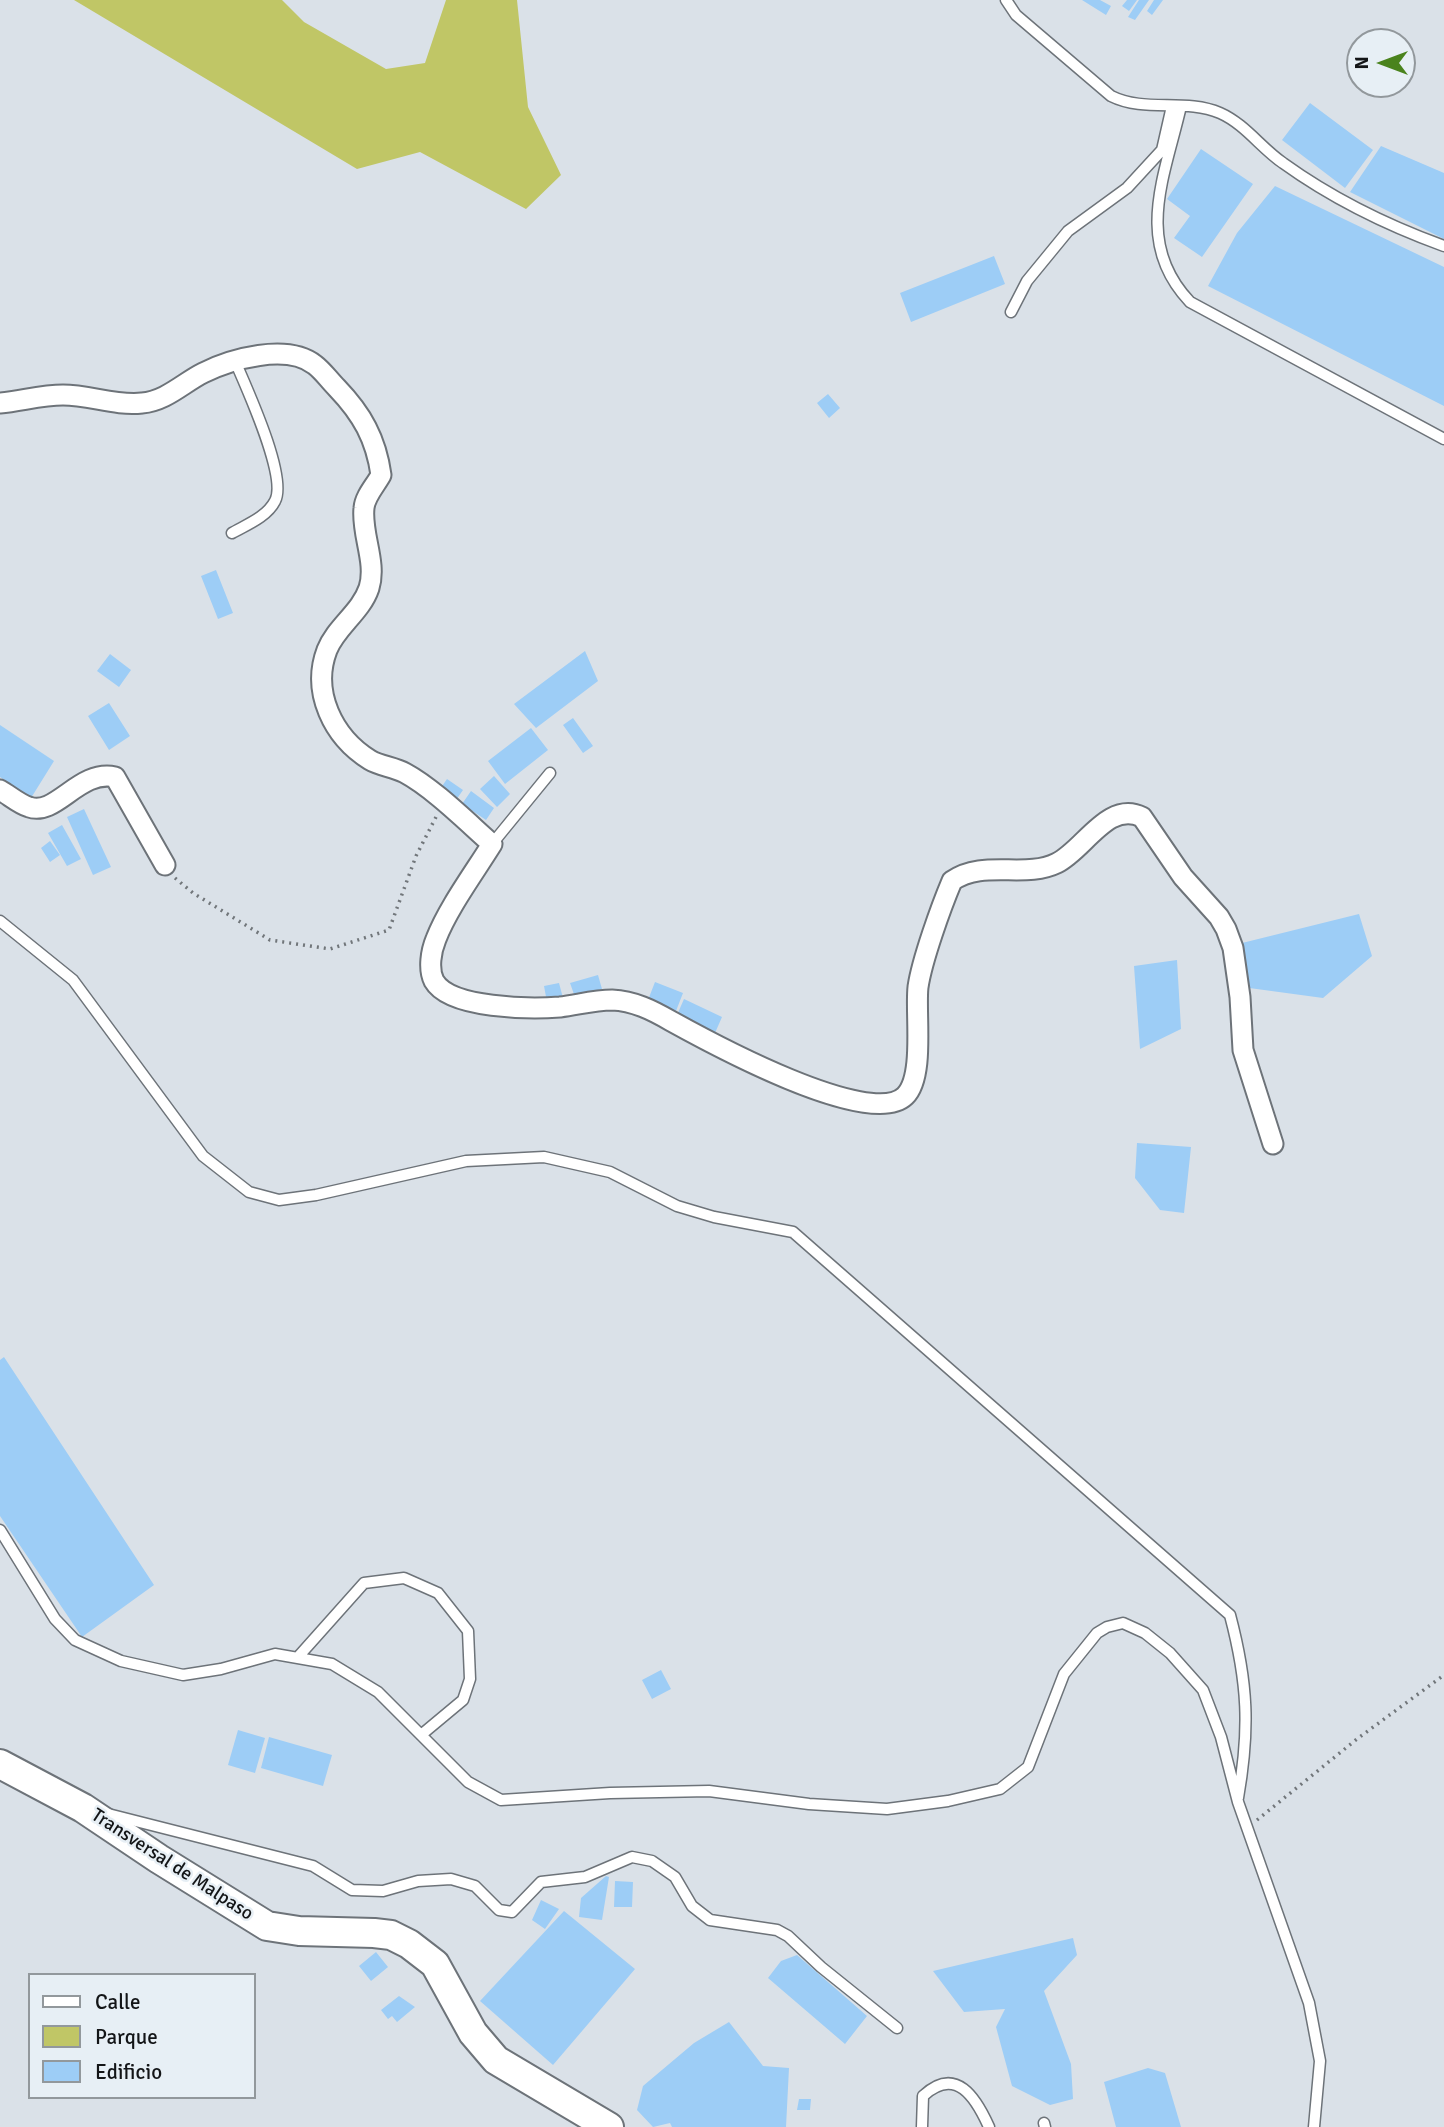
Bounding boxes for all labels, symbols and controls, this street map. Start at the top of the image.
north arrow [1346,28,1416,98]
text: N [1350,56,1374,70]
street label: Transversal de Malpaso [87,1804,257,1926]
legend [28,1973,256,2099]
text: Calle [95,1989,141,2015]
text: Parque [95,2024,158,2050]
text: Edificio [95,2059,162,2085]

